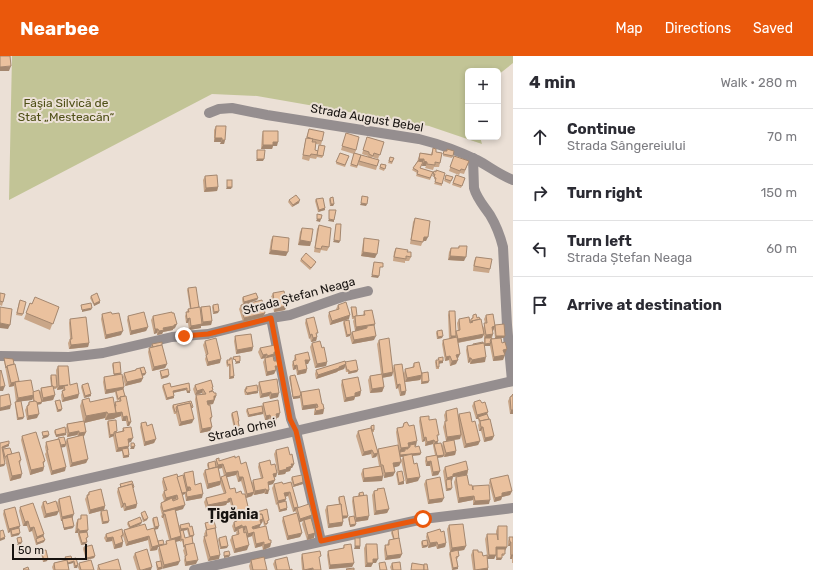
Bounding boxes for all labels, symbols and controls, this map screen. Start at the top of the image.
text: Nearbee [20,17,99,40]
text: Map [616,20,643,37]
text: Directions [665,20,731,37]
text: Saved [753,20,793,37]
map controls [465,68,501,140]
button: + [465,68,501,104]
text: 4 min [529,72,576,92]
text: Walk · 280 m [720,75,797,90]
park label: Fâşia Silvică de Stat „Mesteacăn“ [18,96,114,124]
street label: Strada August Bebel [309,101,425,135]
button: − [465,104,501,140]
text: Continue [567,120,636,138]
icon: ahead [529,126,551,148]
text: 70 m [767,129,797,144]
text: Strada Sângereiului [567,138,686,153]
icon: right [529,182,551,204]
text: Turn right [567,184,642,202]
text: 150 m [761,185,797,200]
text: Turn left [567,232,632,250]
icon: left [529,238,551,260]
text: 60 m [766,241,797,256]
text: Strada Ștefan Neaga [567,250,692,265]
street label: Strada Ștefan Neaga [241,274,357,318]
icon: arrive [529,294,551,316]
text: Arrive at destination [567,296,722,314]
route end [175,327,193,345]
street label: Strada Orhei [207,415,278,445]
district label: Țigănia [207,506,259,523]
route start [414,510,432,528]
scale bar [12,542,87,561]
text: 50 m [18,544,44,557]

